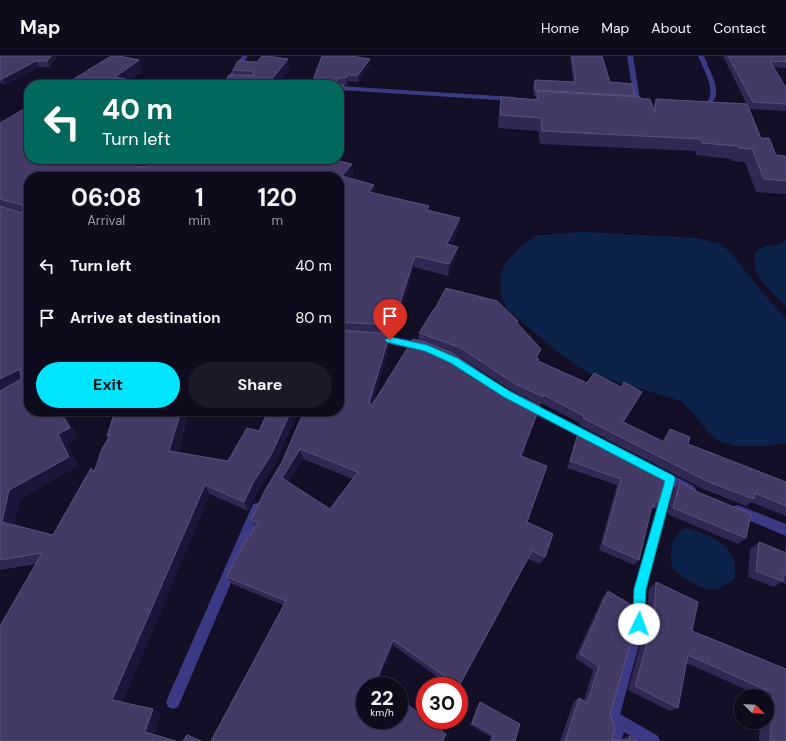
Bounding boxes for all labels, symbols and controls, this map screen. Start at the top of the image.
text: Map [20,15,60,40]
text: Home [541,19,579,37]
text: Map [601,19,629,37]
text: About [651,19,691,37]
text: Contact [713,19,766,37]
text: 40 m [102,91,173,128]
icon: left [36,96,88,148]
text: Turn left [102,127,171,151]
text: 06:08 [71,182,141,213]
text: 1 [195,182,204,213]
text: 120 [258,182,297,213]
text: Arrival [87,212,125,229]
text: min [188,212,211,229]
text: m [271,212,283,229]
icon: left [36,255,58,277]
text: Turn left [70,256,131,276]
text: 40 m [295,256,332,276]
pin [373,299,407,340]
icon: arrive [379,305,401,327]
icon: arrive [36,307,58,329]
text: Arrive at destination [70,308,221,328]
text: 80 m [295,308,332,328]
button: Exit [36,362,180,408]
button: Share [188,362,332,408]
position arrow [618,603,660,645]
speed limit sign: 30 [416,677,468,729]
text: 22 [370,685,394,711]
north arrow [734,689,774,729]
map controls [734,689,774,729]
text: km/h [370,706,394,719]

